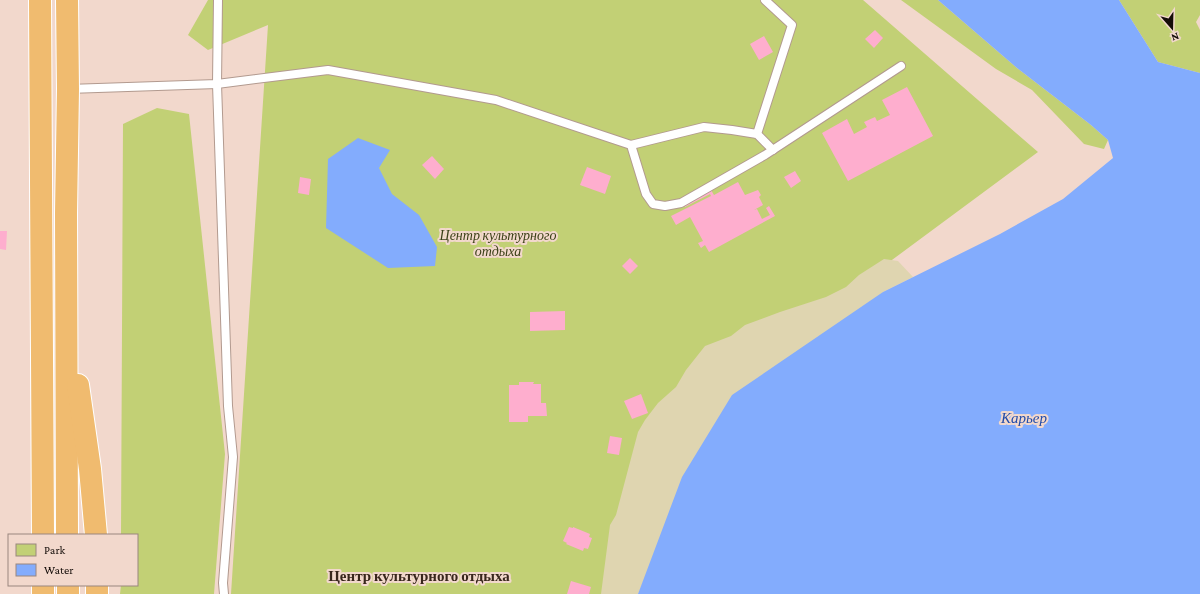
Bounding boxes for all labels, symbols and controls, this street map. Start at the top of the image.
north arrow [1152,8,1192,48]
text: N [1169,30,1181,44]
park label: Центр культурного отдыха [439,227,556,259]
water label: Карьер [1000,410,1047,426]
legend [8,534,138,586]
text: Park [44,543,66,557]
text: Water [44,563,74,577]
district label: Центр культурного отдыха [328,568,510,584]

